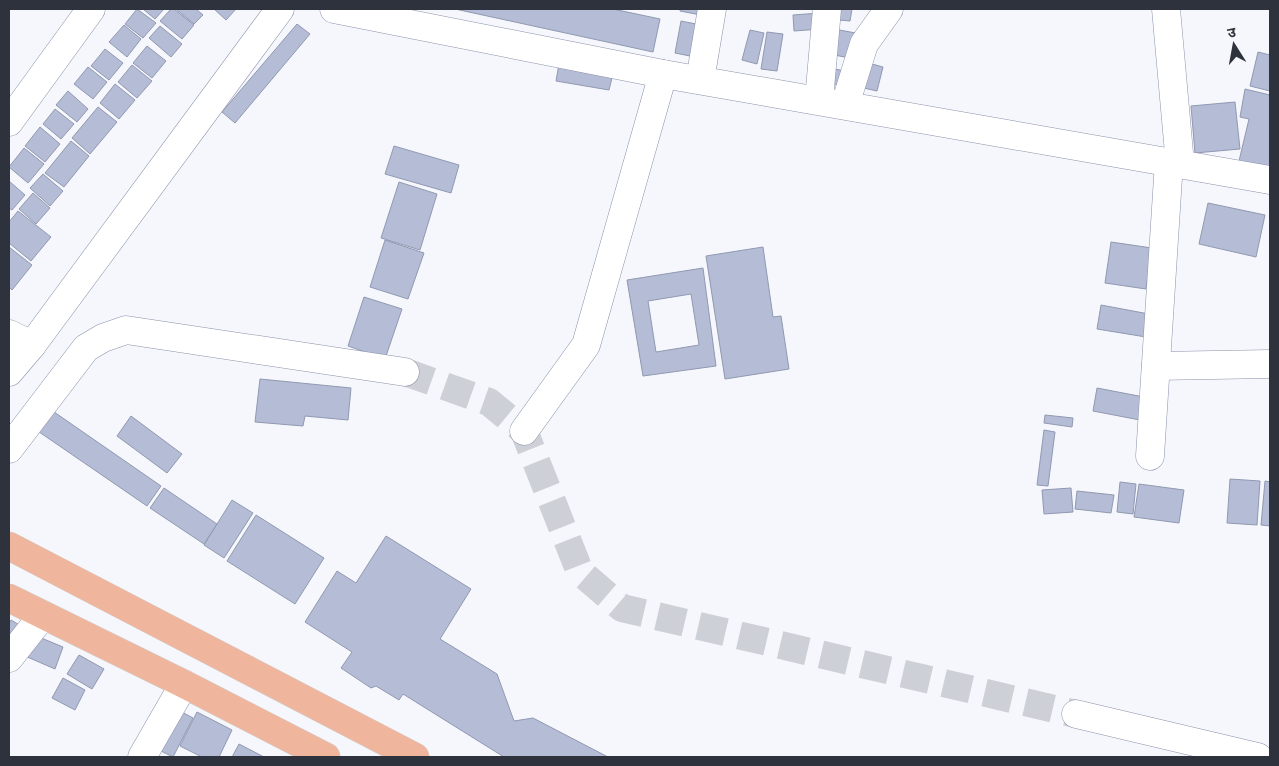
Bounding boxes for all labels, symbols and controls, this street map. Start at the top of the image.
north arrow [1209,20,1259,70]
text: उ [1226,23,1238,44]

